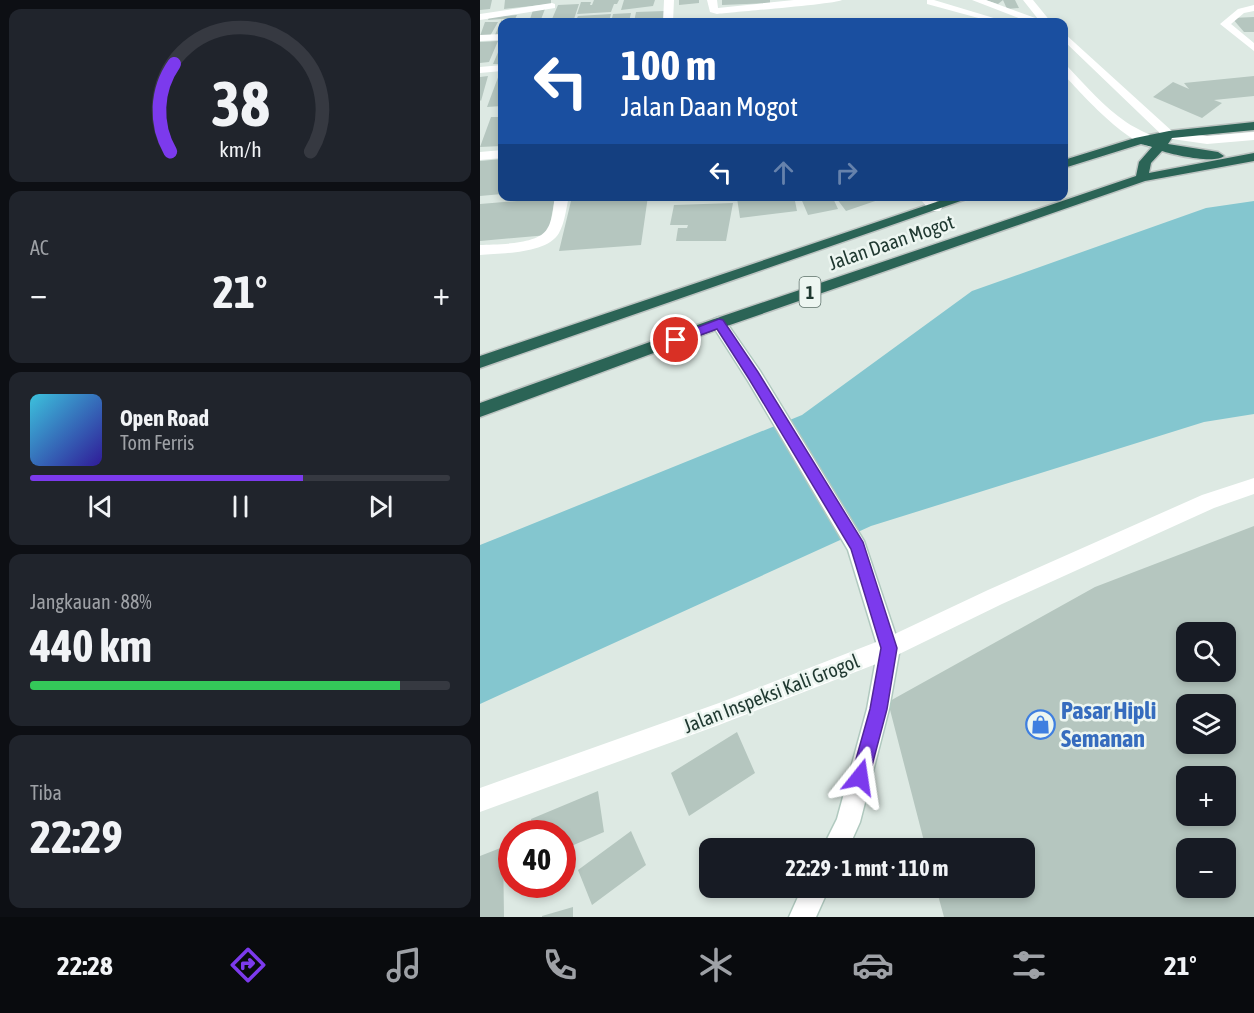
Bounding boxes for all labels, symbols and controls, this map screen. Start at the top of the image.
text: 100 m [621,41,716,89]
icon: left [522,42,600,120]
text: 38 [211,68,269,139]
text: Jalan Daan Mogot [621,91,798,122]
text: km/h [219,138,261,163]
icon: left [704,156,737,189]
icon: ahead [767,156,800,189]
icon: right [830,156,863,189]
street label: Jalan Daan Mogot [825,210,957,274]
text: AC [30,236,49,259]
text: 21° [213,266,267,318]
text: − [30,274,47,312]
text: + [433,274,450,312]
road number: 1 [800,277,820,307]
pin [650,314,701,365]
icon: arrive [659,323,692,356]
text: Open Road [120,405,209,431]
text: Tom Ferris [120,431,194,454]
icon: previous [84,490,117,523]
icon: pause [224,490,257,523]
icon: next [364,490,397,523]
text: Jangkauan · 88% [30,590,152,613]
text: 440 km [30,620,152,672]
map controls [1176,622,1236,898]
button: search [1176,622,1236,682]
street label: Jalan Inspeksi Kali Grogol [680,649,863,737]
button: layers [1176,694,1236,754]
place label: Pasar Hipli Semanan [1061,697,1156,752]
shop icon: Pasar Hipli Semanan [1024,708,1056,740]
position arrow [828,745,892,809]
button: + [1176,766,1236,826]
text: Tiba [30,781,62,804]
text: 22:29 [30,811,123,863]
speed limit sign: 40 [498,820,576,898]
button: − [1176,838,1236,898]
text: 22:29 · 1 mnt · 110 m [786,855,948,881]
icon: directions [227,944,269,986]
icon: music [383,944,425,986]
icon: phone [539,944,581,986]
icon: climate [695,944,737,986]
icon: car [852,944,894,986]
icon: filters [1008,944,1050,986]
text: 22:28 [57,950,113,981]
text: 21° [1164,950,1197,981]

